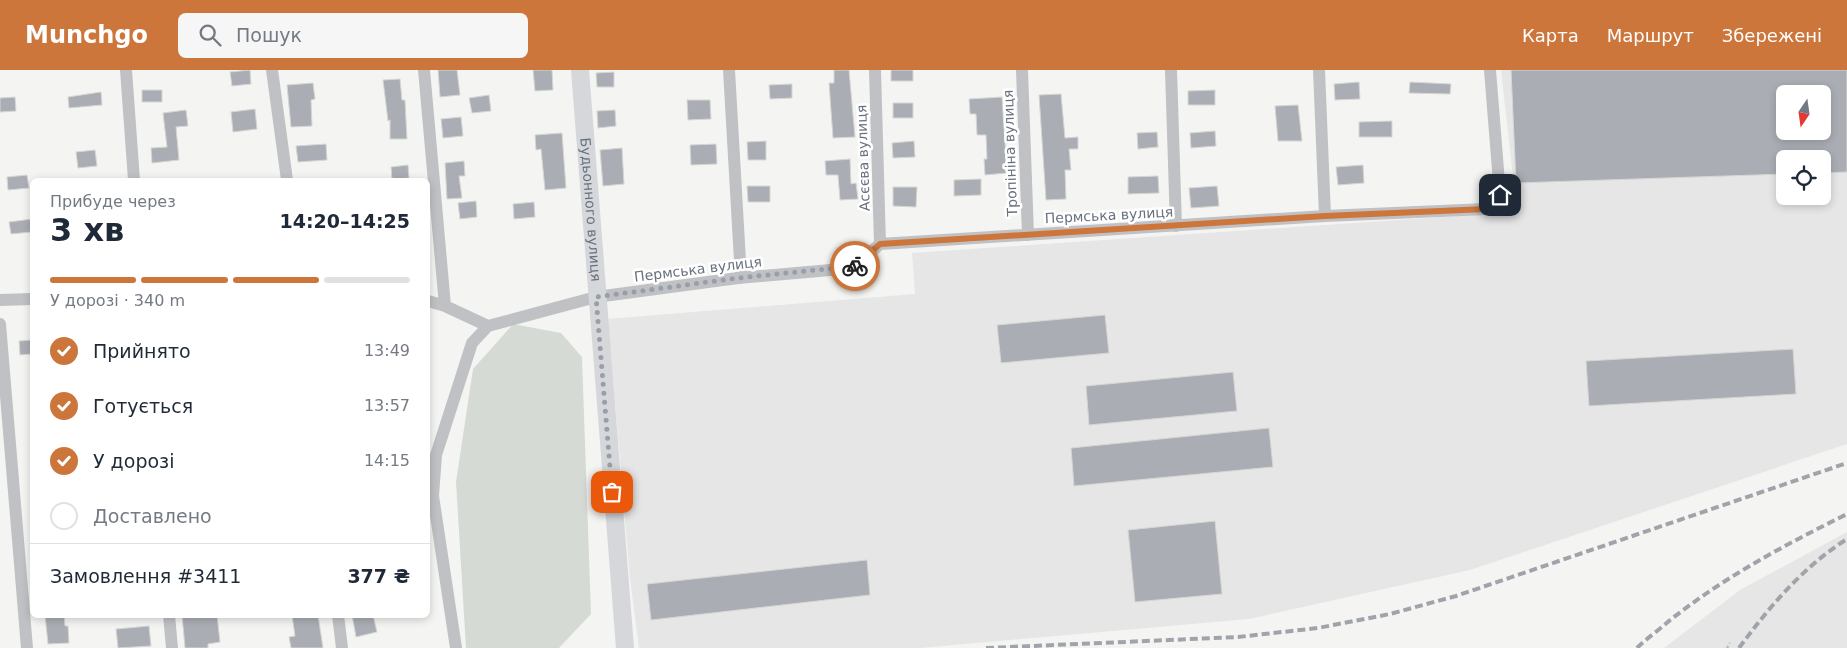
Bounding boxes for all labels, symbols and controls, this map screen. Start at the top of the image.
search box [178,13,528,58]
text: Munchgo [25,21,148,49]
icon: search [196,21,224,49]
text: Пошук [236,24,302,46]
text: Карта [1522,25,1579,46]
text: Маршрут [1607,25,1694,46]
text: Збережені [1722,25,1822,46]
north arrow [1776,85,1831,140]
map controls [1776,85,1831,205]
street label: Тропініна вулиця [1000,89,1020,218]
street label: Асєєва вулиця [853,105,873,211]
street label: Будьонного вулиця [577,137,604,282]
button: locate [1776,150,1831,205]
pin [1479,174,1521,216]
icon: home [1486,181,1514,209]
text: Прибуде через [50,192,176,211]
street label: Пермська вулиця [1044,204,1174,226]
text: 14:20–14:25 [280,210,410,232]
text: 3 хв [50,211,124,249]
courier [830,241,880,291]
icon: bike [841,252,869,280]
street label: Пермська вулиця [633,253,763,285]
text: У дорозі · 340 m [50,291,185,310]
icon: check [50,337,78,365]
text: Прийнято [93,340,191,362]
text: 13:49 [364,341,410,360]
icon: check [50,392,78,420]
text: Готується [93,395,193,417]
text: 13:57 [364,396,410,415]
icon: check [50,447,78,475]
text: У дорозі [93,450,174,472]
text: 14:15 [364,451,410,470]
pin [591,471,633,513]
icon: bag [598,478,626,506]
text: Доставлено [93,505,212,527]
text: Замовлення #3411 [50,565,241,587]
text: 377 ₴ [347,565,410,587]

